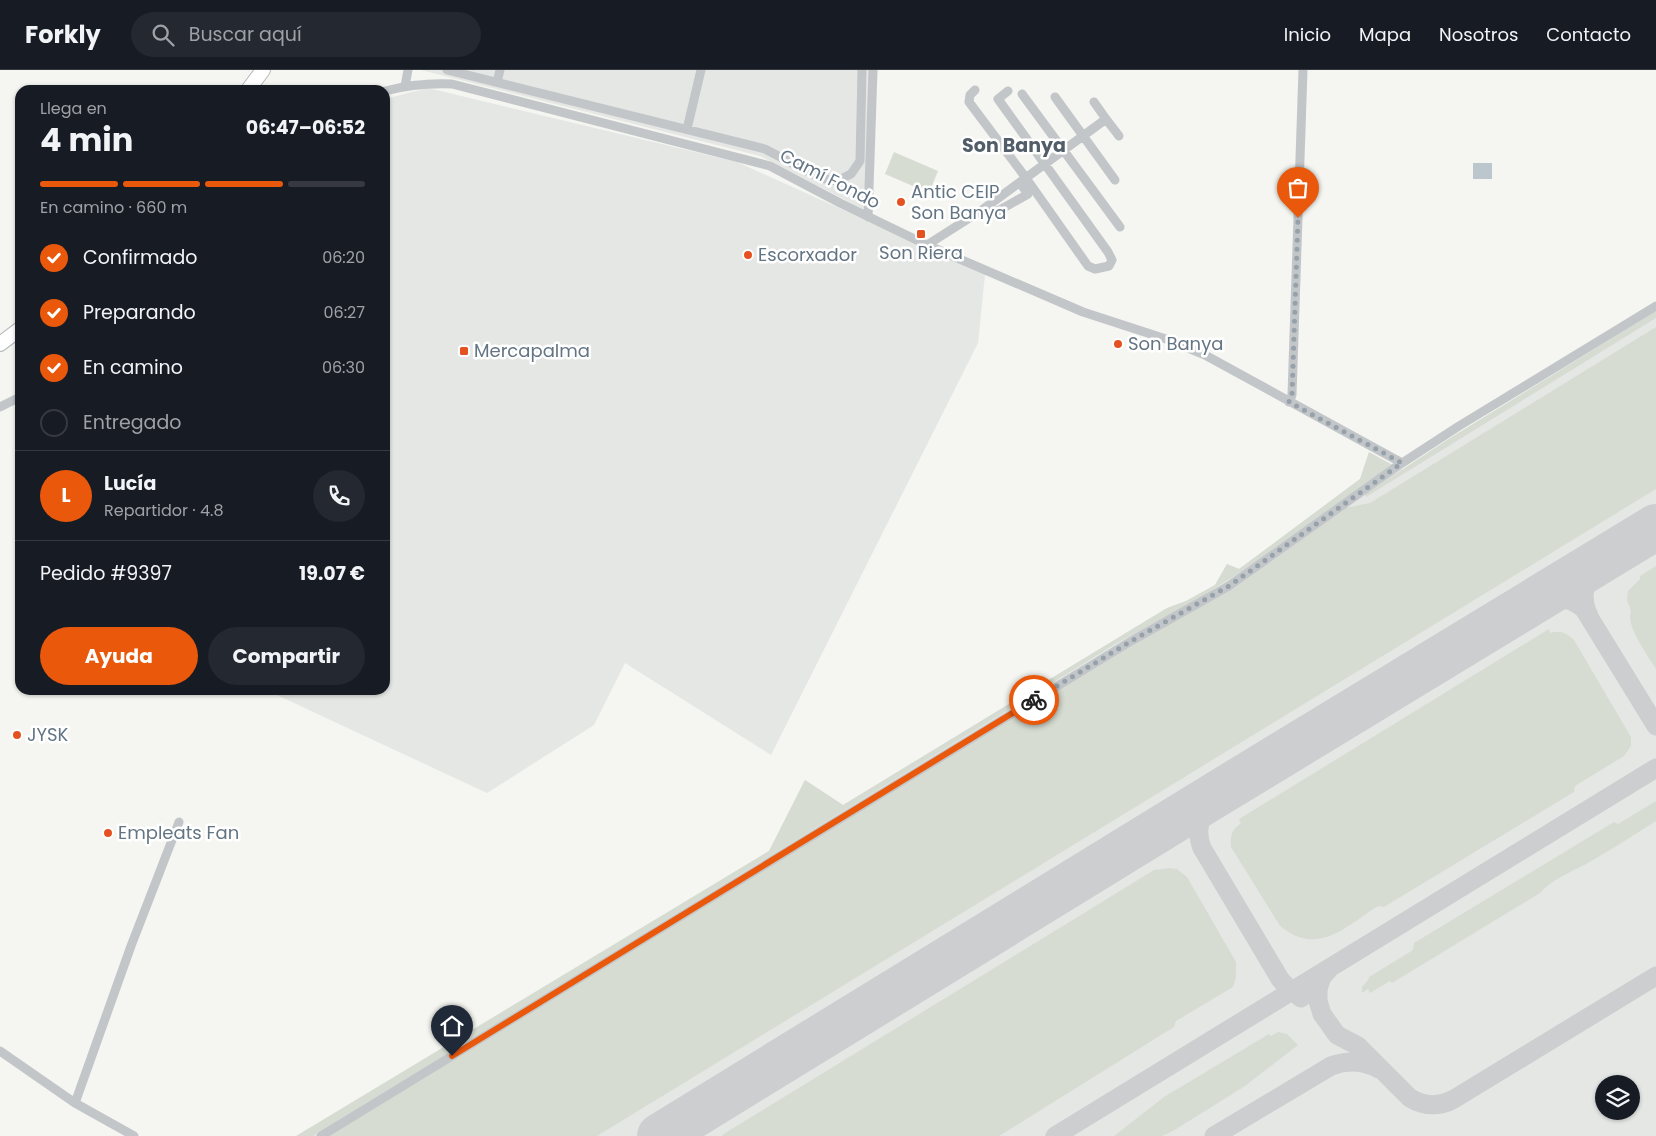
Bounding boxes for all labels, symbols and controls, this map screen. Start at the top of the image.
search box [131,12,481,57]
text: Forkly [25,18,101,51]
icon: search [149,21,177,49]
text: Buscar aquí [189,21,302,48]
text: Inicio [1284,22,1331,47]
text: Mapa [1359,22,1411,47]
text: Nosotros [1439,22,1518,47]
text: Contacto [1546,22,1631,47]
text: Llega en [40,97,107,120]
text: 06:47–06:52 [246,114,365,141]
text: 4 min [40,117,133,162]
district label: Son Banya [962,132,1066,159]
street label: Camí Fondo [776,143,885,215]
pin [1277,167,1319,218]
icon: bag [1284,174,1312,202]
place label: Antic CEIP Son Banya [911,179,1006,225]
text: En camino · 660 m [40,196,187,219]
marker: Antic CEIP Son Banya [895,196,907,208]
marker: Son Riera [915,228,927,240]
place label: Son Riera [879,240,963,265]
place label: Escorxador [758,242,857,267]
icon: check [40,244,68,272]
text: Confirmado [83,244,197,271]
text: 06:20 [322,246,365,269]
marker: Escorxador [742,249,754,261]
icon: check [40,299,68,327]
text: Preparando [83,299,196,326]
text: 06:27 [323,301,365,324]
place label: Son Banya [1128,331,1223,356]
place label: Mercapalma [474,338,590,363]
marker: Son Banya [1112,338,1124,350]
marker: Mercapalma [458,345,470,357]
icon: check [40,354,68,382]
text: En camino [83,354,183,381]
text: 06:30 [322,356,365,379]
text: Entregado [83,409,181,436]
text: Lucía [104,470,156,497]
button: phone [313,470,365,522]
text: L [61,482,71,509]
text: Repartidor · 4.8 [104,499,224,522]
text: Pedido #9397 [40,560,172,587]
text: 19.07 € [299,560,365,587]
button: Ayuda [40,627,198,685]
button: Compartir [208,627,365,685]
courier [1009,675,1059,725]
icon: bike [1020,686,1048,714]
place label: JYSK [27,722,69,747]
marker: JYSK [11,729,23,741]
place label: Empleats Fan [118,820,239,845]
marker: Empleats Fan [102,827,114,839]
pin [431,1005,473,1056]
icon: home [438,1012,466,1040]
map controls [1595,1075,1640,1120]
button: layers [1595,1075,1640,1120]

